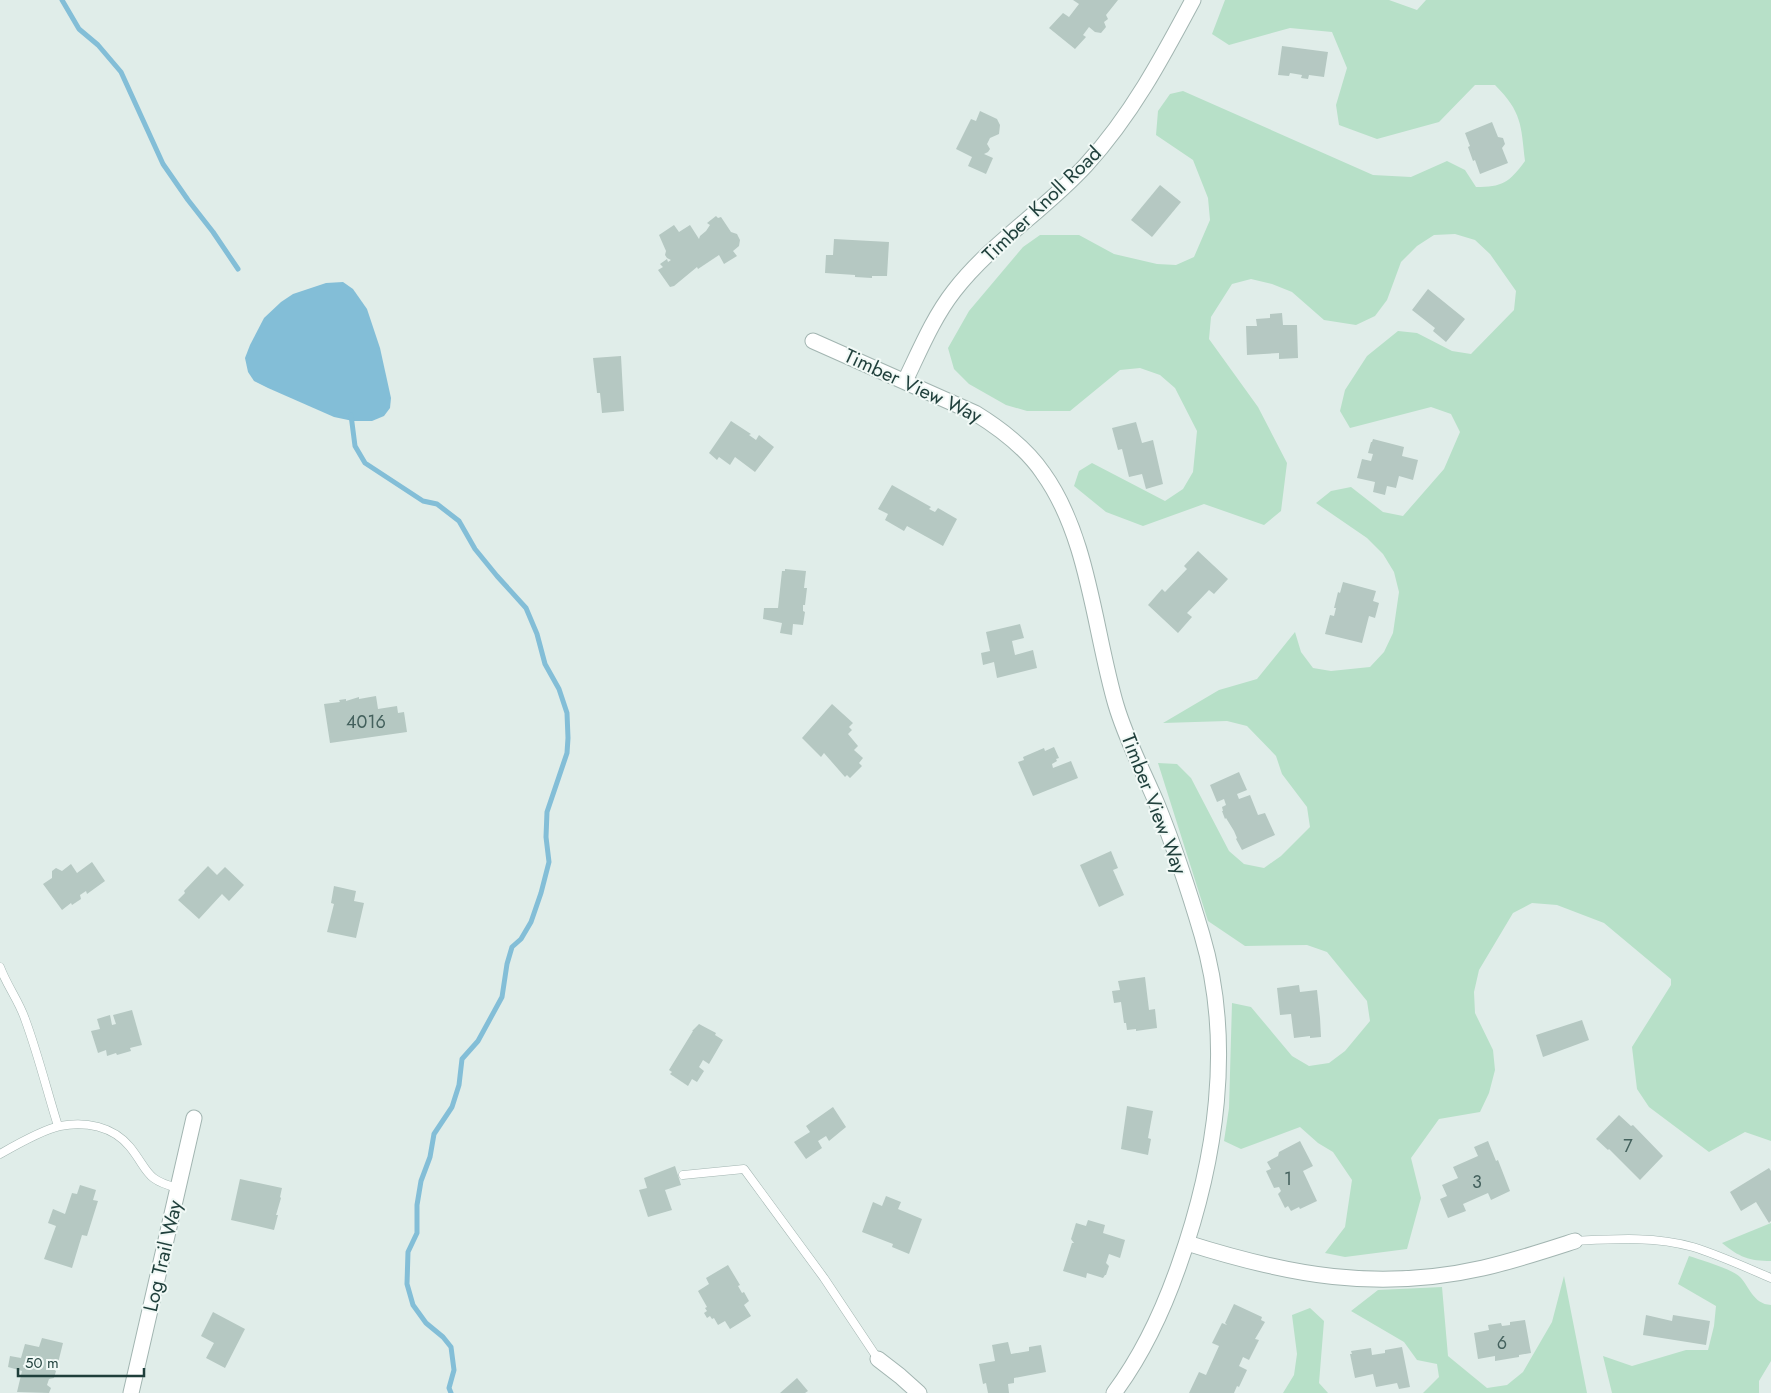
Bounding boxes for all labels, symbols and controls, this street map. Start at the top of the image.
street label: Timber Knoll Road [976,139,1108,269]
street label: Timber View Way [839,341,987,431]
house number: 4016 [346,709,386,735]
street label: Timber View Way [1114,729,1194,879]
house number: 7 [1623,1133,1633,1159]
house number: 1 [1284,1166,1292,1192]
house number: 3 [1472,1169,1482,1195]
street label: Log Trail Way [136,1197,190,1315]
house number: 6 [1497,1330,1507,1356]
scale bar [18,1346,144,1378]
text: 50 m [25,1352,59,1374]

